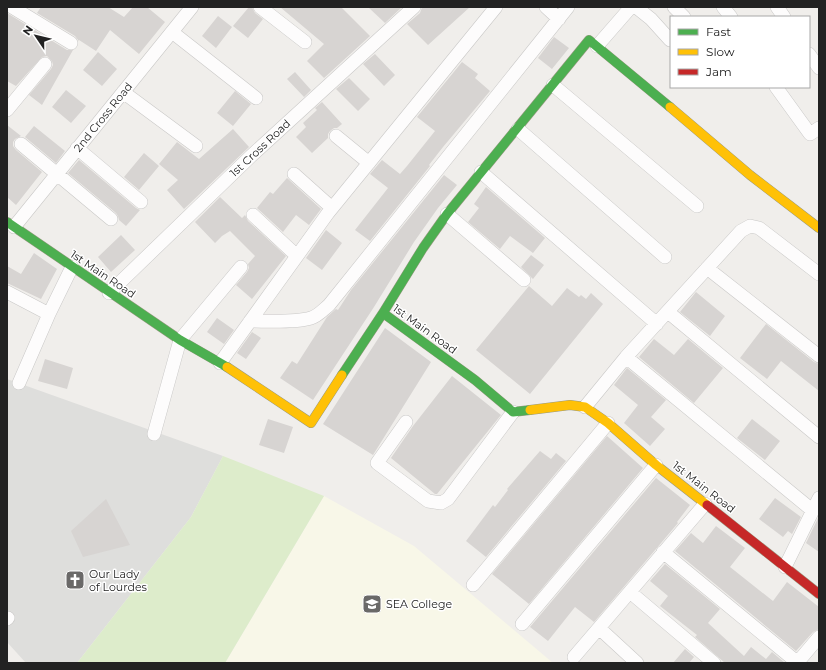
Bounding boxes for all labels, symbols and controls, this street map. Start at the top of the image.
north arrow [16,16,56,56]
legend [670,16,810,88]
text: N [20,23,36,38]
text: Fast [706,24,731,39]
text: Slow [706,44,735,59]
text: Jam [705,64,732,79]
street label: 2nd Cross Road [71,79,135,155]
street label: 1st Cross Road [227,116,293,180]
street label: 1st Main Road [68,247,138,301]
street label: 1st Main Road [390,301,460,357]
street label: 1st Main Road [670,458,738,516]
place label: Our Lady of Lourdes [89,567,148,594]
church icon: Our Lady of Lourdes [64,569,86,591]
school or university icon: SEA College [361,593,383,615]
place label: SEA College [386,597,452,611]

